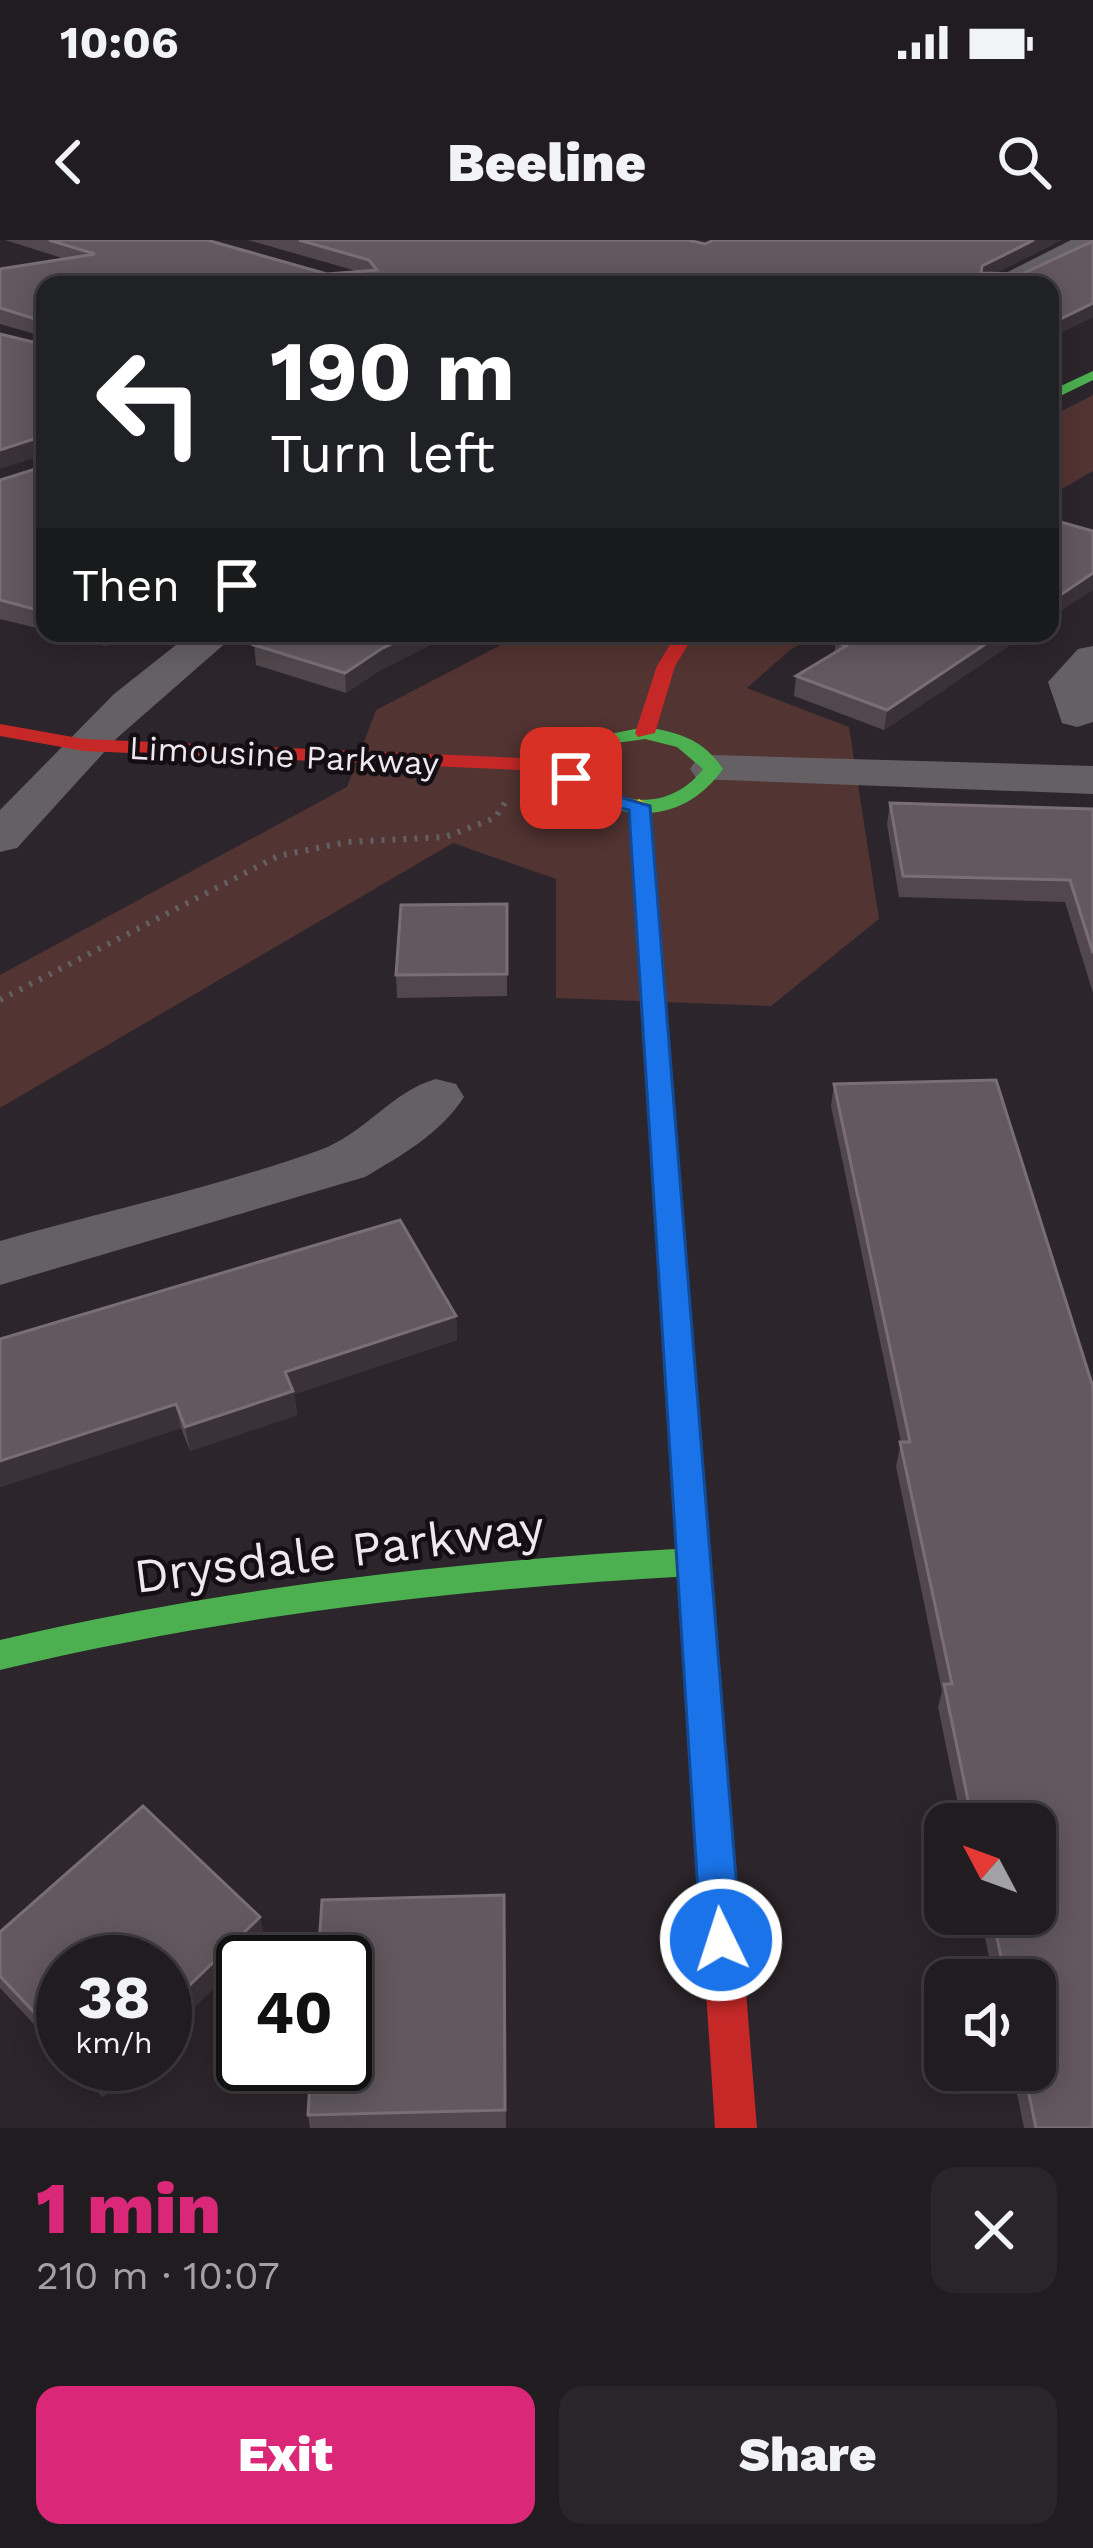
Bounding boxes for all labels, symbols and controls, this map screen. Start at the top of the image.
text: 10:06 [60,16,179,69]
icon: back [36,129,102,195]
icon: search [991,129,1057,195]
text: Beeline [447,131,646,194]
text: 190 m [270,322,515,420]
icon: left [72,324,228,480]
text: Turn left [270,422,495,485]
icon: arrive [204,552,270,618]
text: Then [72,559,180,612]
pin [520,727,622,829]
street label: Limousine Parkway [128,728,440,783]
icon: arrive [538,745,604,811]
street label: Drysdale Parkway [131,1498,548,1605]
north arrow [924,1803,1056,1935]
map controls [924,1803,1056,2091]
position arrow [658,1877,784,2003]
speed limit sign: 40 [216,1935,372,2091]
button: sound [924,1959,1056,2091]
text: 38 [77,1962,151,2033]
text: km/h [75,2025,153,2060]
text: 1 min [36,2166,221,2250]
button: close [931,2167,1057,2293]
text: 210 m · 10:07 [36,2253,280,2298]
button: Exit [36,2386,535,2524]
button: Share [559,2386,1057,2524]

